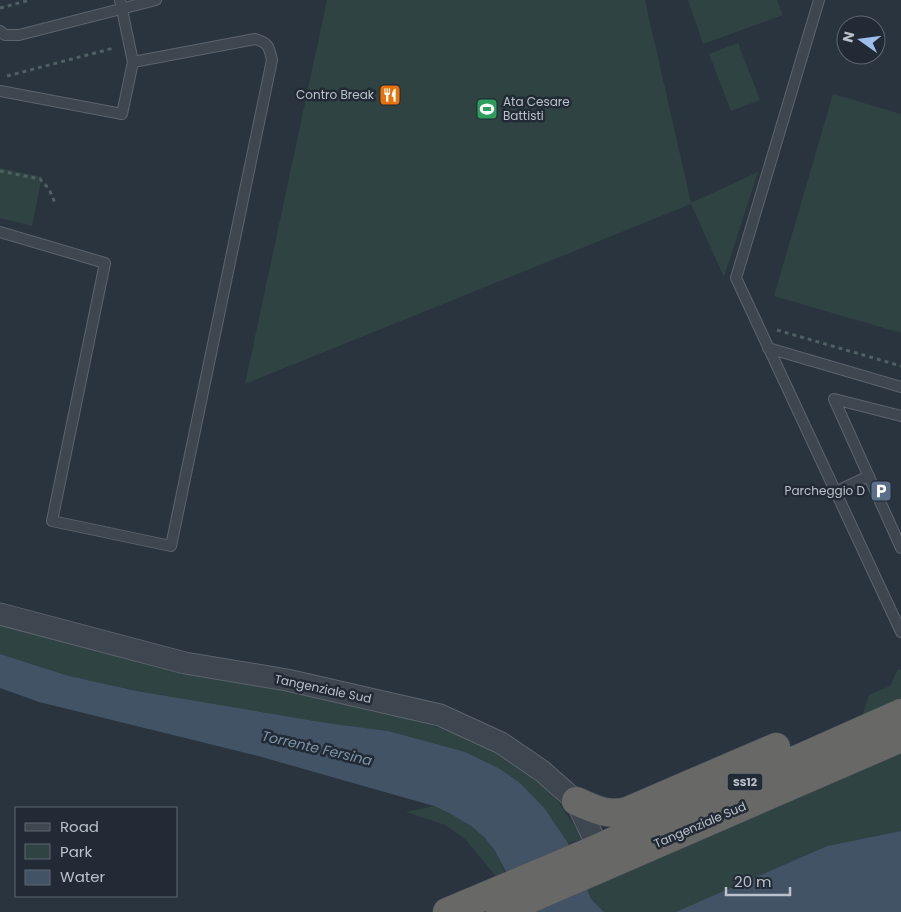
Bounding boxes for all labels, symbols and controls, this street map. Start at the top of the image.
north arrow [836,15,886,65]
text: N [837,29,859,44]
restaurant icon: Contro Break [378,83,402,107]
place label: Contro Break [296,86,375,103]
place label: Ata Cesare Battisti [503,93,570,124]
sports icon: Ata Cesare Battisti [475,97,499,121]
parking icon: Parcheggio D [869,479,893,503]
place label: Parcheggio D [785,482,865,499]
street label: Tangenziale Sud [273,670,373,707]
water label: Torrente Fersina [260,726,375,771]
road number: SS12 [728,774,762,790]
street label: Tangenziale Sud [651,797,748,852]
legend [15,807,178,897]
text: Road [60,816,99,837]
text: Park [60,841,92,862]
scale bar [726,864,790,896]
text: Water [60,866,106,887]
text: 20 m [734,871,772,892]

